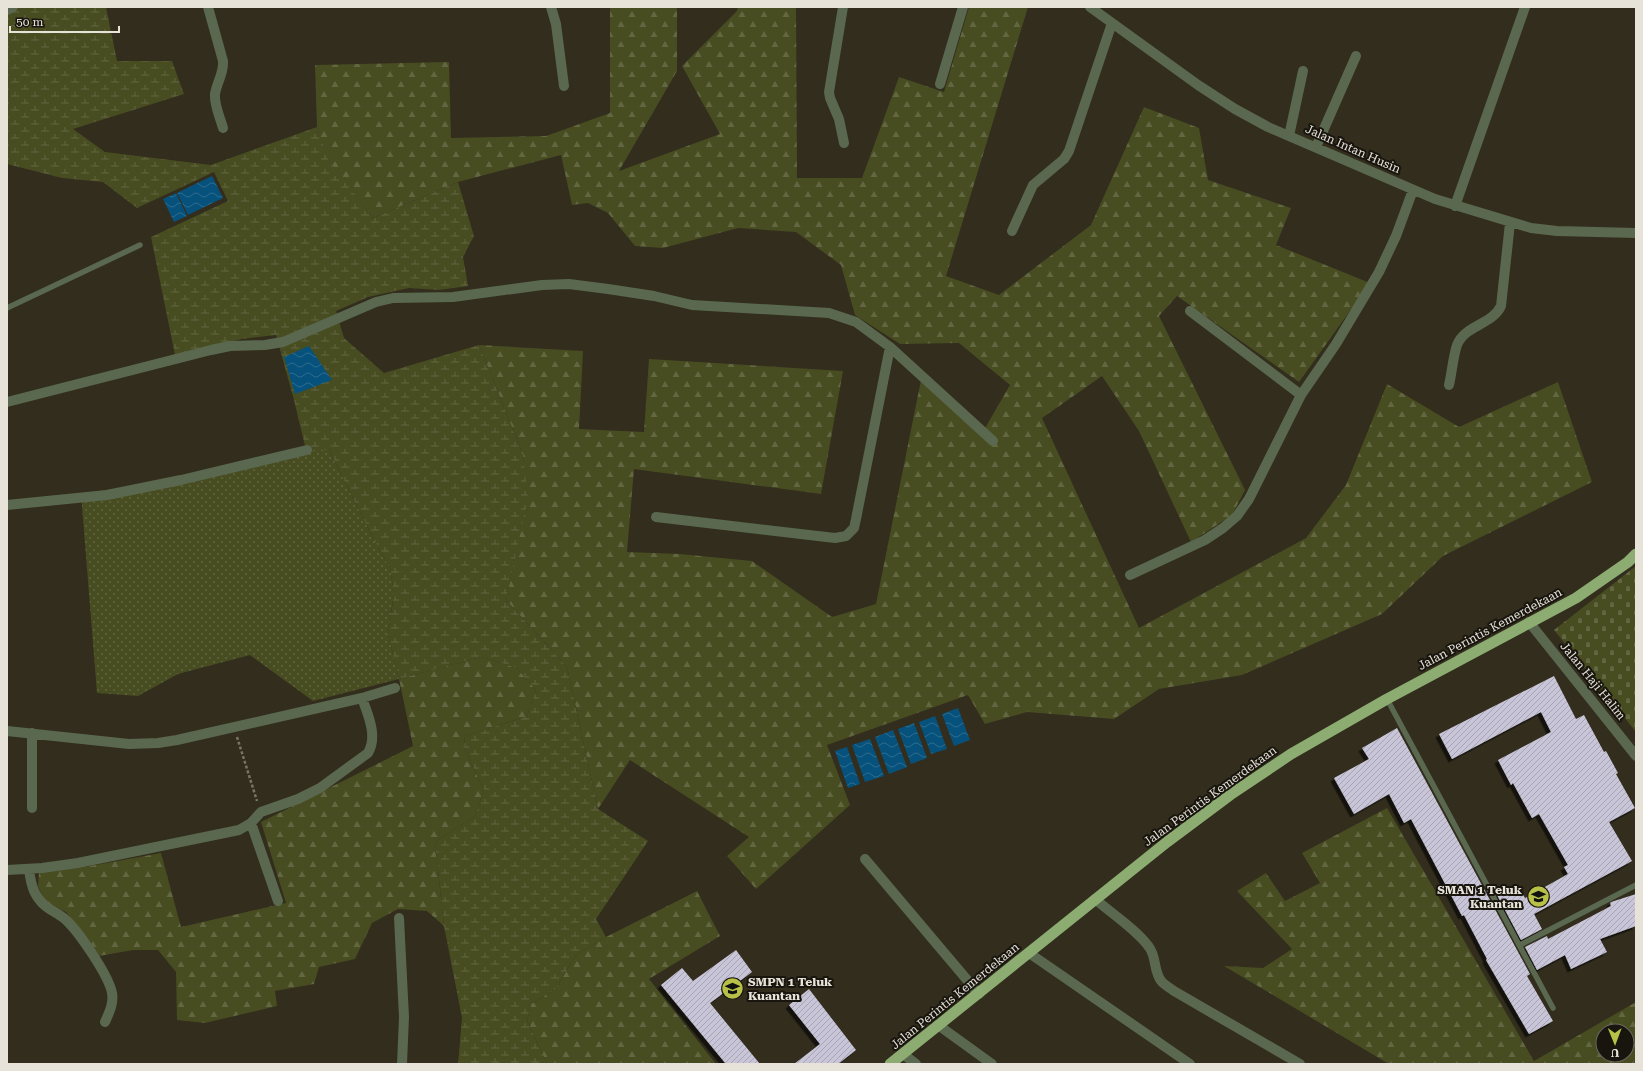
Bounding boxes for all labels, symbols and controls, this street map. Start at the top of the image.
scale bar [10,8,119,34]
text: 50 m [16,15,43,29]
street label: Jalan Intan Husin [1303,122,1403,176]
street label: Jalan Perintis Kemerdekaan [1416,585,1565,673]
street label: Jalan Haji Halim [1557,639,1629,723]
street label: Jalan Perintis Kemerdekaan [1141,743,1279,849]
place label: SMAN 1 Teluk Kuantan [1437,883,1523,911]
school or university icon: SMAN 1 Teluk Kuantan [1525,884,1551,910]
street label: Jalan Perintis Kemerdekaan [888,940,1022,1052]
place label: SMPN 1 Teluk Kuantan [748,975,833,1003]
school or university icon: SMPN 1 Teluk Kuantan [720,976,746,1002]
north arrow [1595,1023,1635,1063]
text: U [1610,1046,1620,1059]

